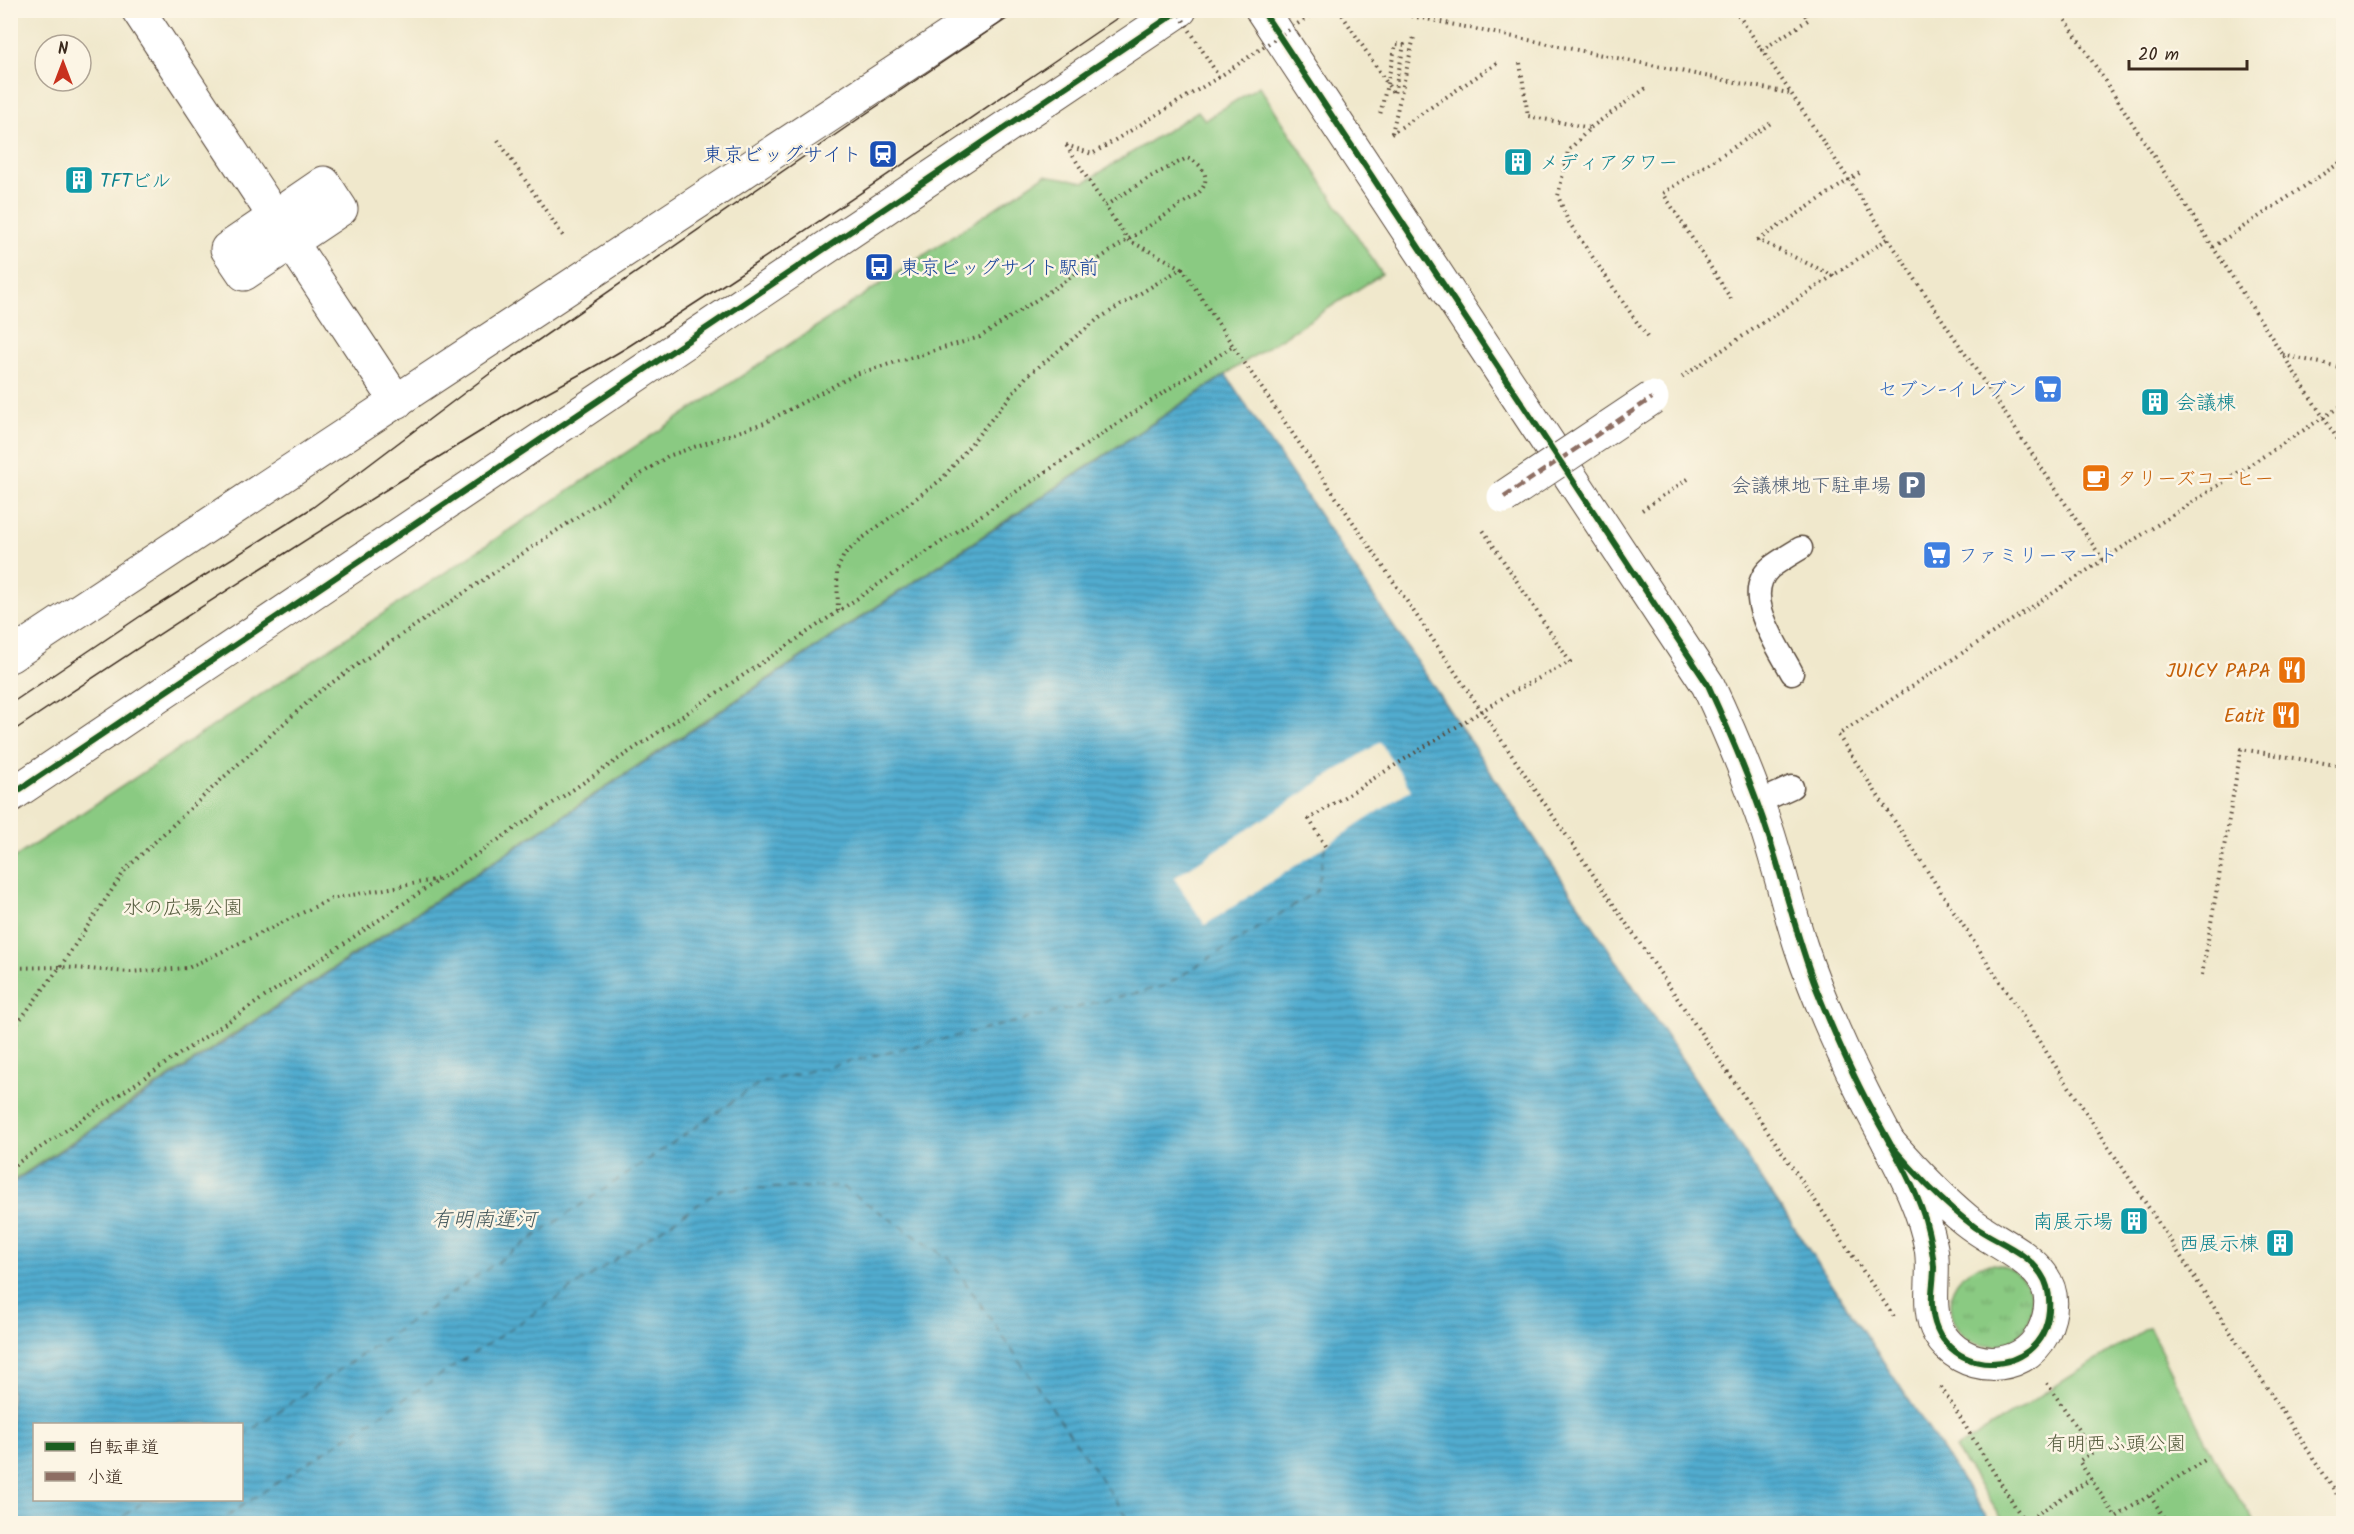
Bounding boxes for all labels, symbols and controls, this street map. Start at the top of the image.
north arrow [33,33,93,93]
scale bar [2129,33,2248,71]
text: N [58,37,68,62]
text: 20 m [2138,41,2179,70]
station icon: 東京ビッグサイト [867,138,899,170]
place label: 東京ビッグサイト [703,140,862,172]
building icon: メディアタワー [1502,146,1534,178]
place label: メディアタワー [1539,148,1678,180]
building icon: TFTビル [63,164,95,196]
place label: TFTビル [100,166,171,198]
bus stop icon: 東京ビッグサイト駅前 [863,251,895,283]
place label: 東京ビッグサイト駅前 [900,253,1099,285]
supermarket icon: セブン-イレブン [2032,373,2064,405]
place label: セブン-イレブン [1878,375,2027,407]
building icon: 会議棟 [2139,386,2171,418]
place label: 会議棟 [2176,388,2236,420]
cafe icon: タリーズコーヒー [2080,462,2112,494]
place label: タリーズコーヒー [2117,464,2274,496]
parking icon: 会議棟地下駐車場 [1896,469,1928,501]
place label: 会議棟地下駐車場 [1731,471,1891,503]
supermarket icon: ファミリーマート [1921,539,1953,571]
place label: ファミリーマート [1958,541,2118,573]
restaurant icon: JUICY PAPA [2276,654,2308,686]
place label: JUICY PAPA [2166,656,2271,688]
restaurant icon: Eatit [2270,699,2302,731]
place label: Eatit [2224,701,2265,733]
park label: 水の広場公園 [123,893,243,925]
water label: 有明南運河 [432,1204,539,1237]
building icon: 南展示場 [2118,1205,2150,1237]
place label: 南展示場 [2033,1207,2113,1239]
building icon: 西展示棟 [2264,1227,2296,1259]
place label: 西展示棟 [2179,1229,2259,1261]
legend [33,1423,243,1501]
park label: 有明西ふ頭公園 [2046,1429,2186,1461]
text: 自転車道 [87,1434,159,1463]
text: 小道 [87,1464,123,1493]

